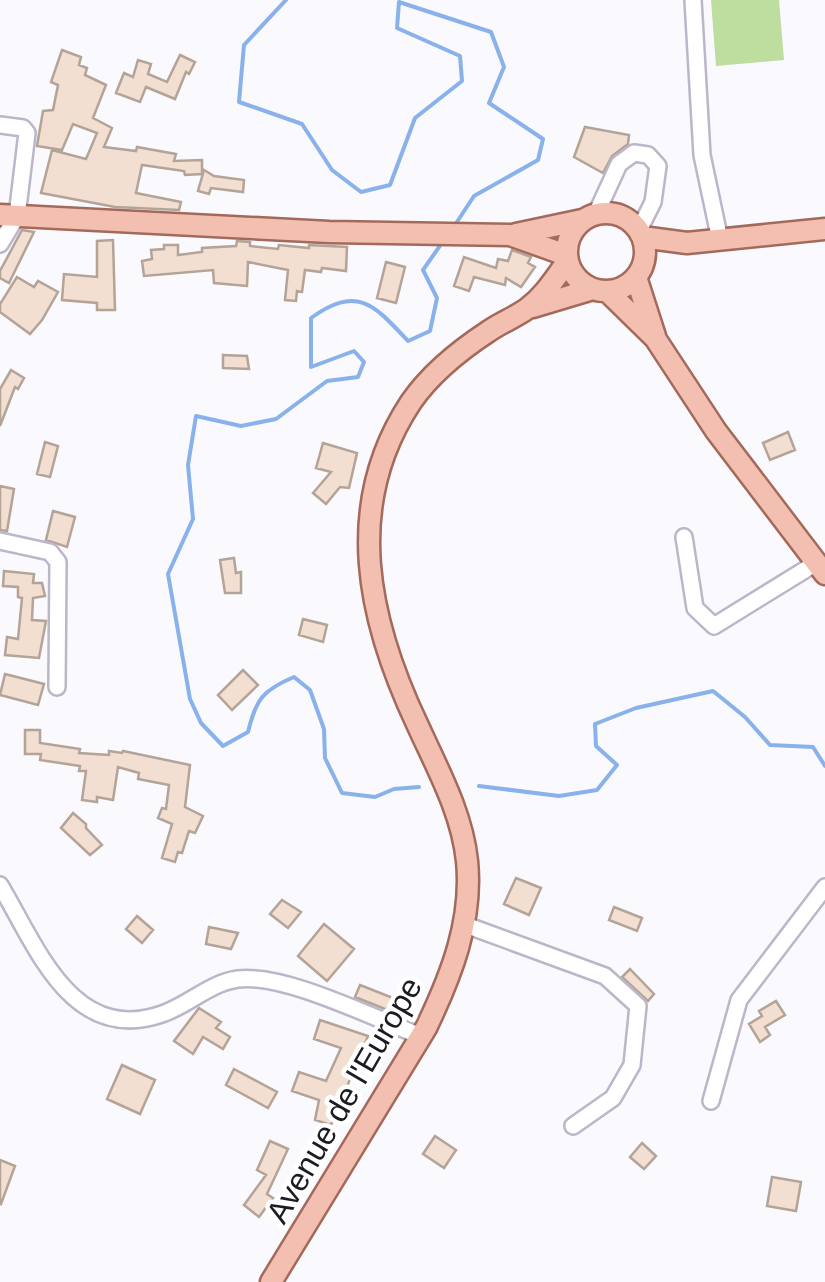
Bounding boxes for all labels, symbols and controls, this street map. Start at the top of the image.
street label: Avenue de l'Europe [259,971,429,1229]

